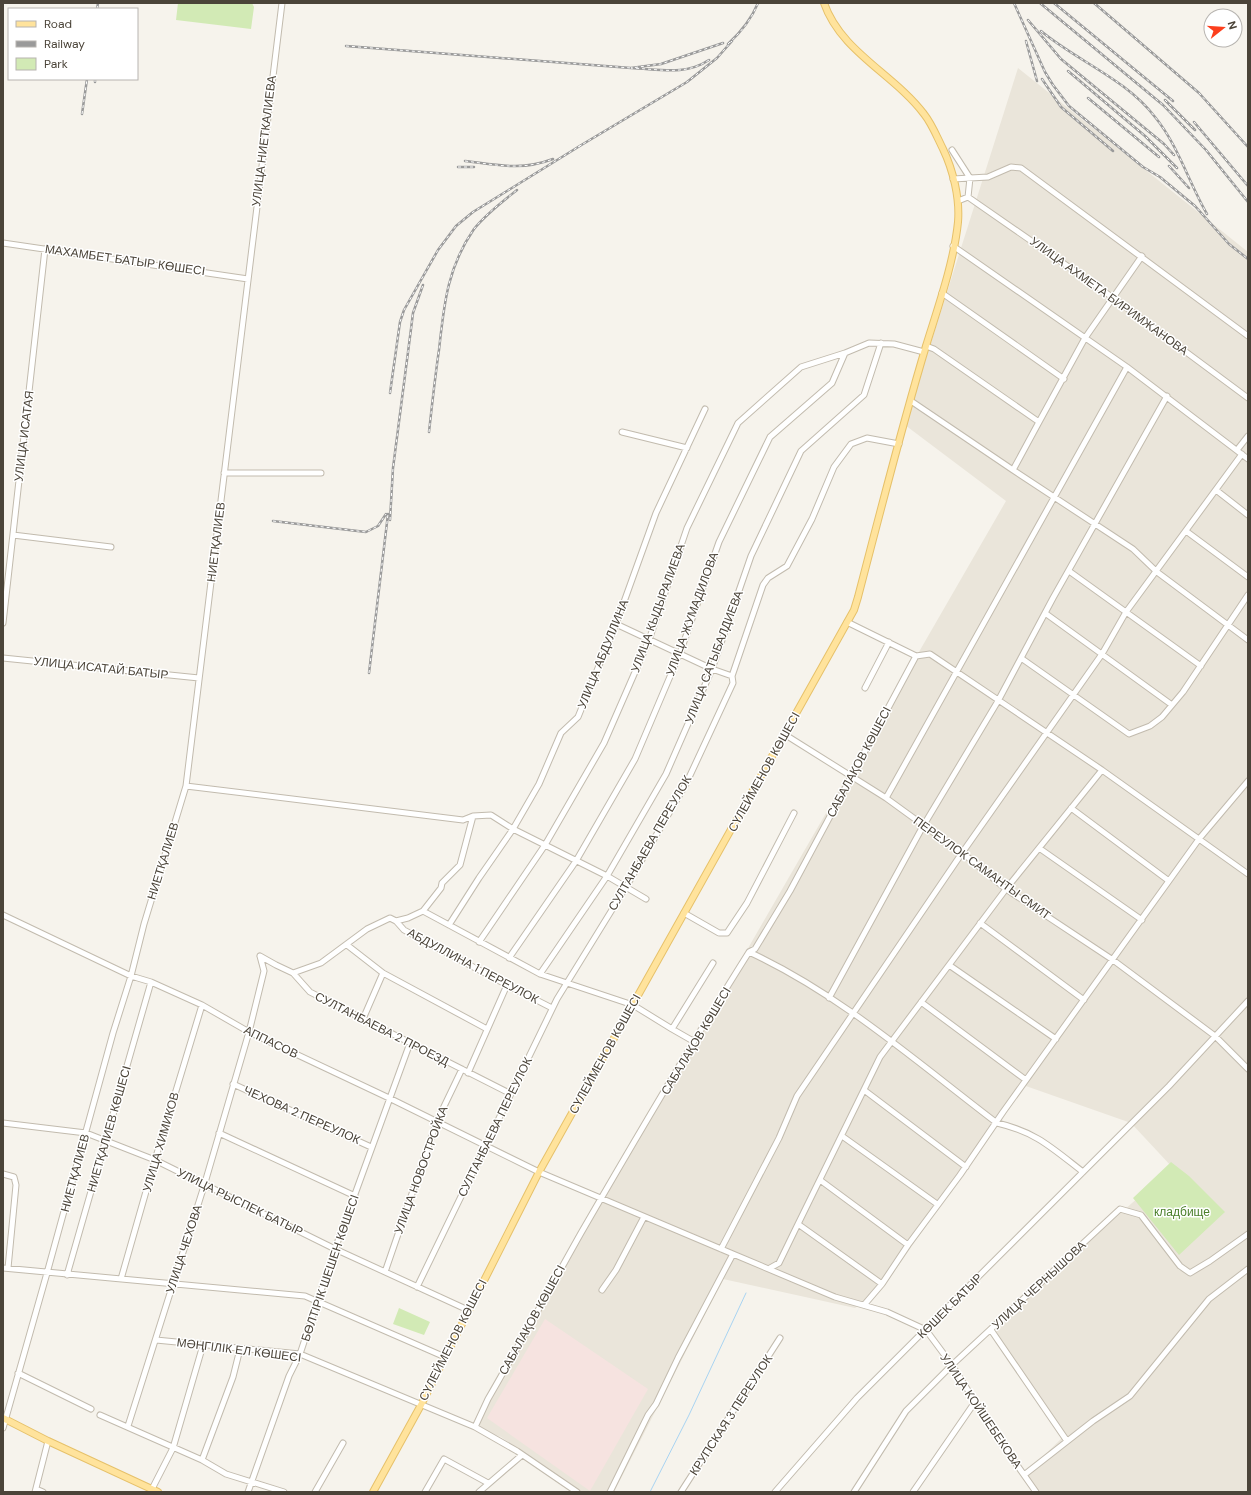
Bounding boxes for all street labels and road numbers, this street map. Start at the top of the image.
street label: УЛИЦА НИЕТКАЛИЕВА [248,75,280,207]
street label: УЛИЦА АХМЕТА БИРИМЖАНОВА [1027,233,1191,359]
street label: МАХАМБЕТ БАТЫР КӨШЕСІ [44,241,206,279]
street label: УЛИЦА ИСАТАЯ [10,390,38,482]
street label: НИЕТҚАЛИЕВ [203,501,229,583]
street label: УЛИЦА КЫДЫРАЛИЕВА [627,541,689,675]
street label: УЛИЦА ЖУМАДИЛОВА [662,550,722,678]
street label: УЛИЦА САТЫБАЛДИЕВА [681,588,747,726]
street label: УЛИЦА АБДУЛЛИНА [574,597,632,711]
street label: УЛИЦА ИСАТАЙ БАТЫР [33,653,169,683]
street label: САБАЛАҚОВ КӨШЕСІ [823,704,895,820]
street label: СҮЛЕЙМЕНОВ КӨШЕСІ [724,709,804,835]
street label: СУЛТАНБАЕВА ПЕРЕУЛОК [605,773,695,913]
street label: ПЕРЕУЛОК САМАНТЫ СМИТ [910,813,1054,924]
street label: НИЕТҚАЛИЕВ [144,820,182,902]
street label: АБДУЛЛИНА 1 ПЕРЕУЛОК [405,925,541,1007]
street label: САБАЛАҚОВ КӨШЕСІ [657,984,735,1098]
street label: СУЛТАНБАЕВА 2 ПРОЕЗД [312,988,452,1070]
street label: СҮЛЕЙМЕНОВ КӨШЕСІ [565,991,645,1117]
street label: АППАСОВ [241,1022,301,1062]
street label: СУЛТАНБАЕВА ПЕРЕУЛОК [454,1055,536,1199]
street label: НИЕТҚАЛИЕВ КӨШЕСІ [83,1064,135,1194]
street label: ЧЕХОВА 2 ПЕРЕУЛОК [241,1082,363,1148]
street label: УЛИЦА ХИМИКОВ [139,1090,183,1194]
street label: УЛИЦА НОВОСТРОЙКА [390,1104,452,1236]
street label: НИЕТҚАЛИЕВ [57,1132,93,1214]
street label: УЛИЦА РЫСПЕК БАТЫР [174,1164,306,1240]
street label: БӨЛТІРІК ШЕШЕН КӨШЕСІ [297,1192,363,1344]
street label: УЛИЦА ЧЕХОВА [162,1203,206,1295]
street label: УЛИЦА ЧЕРНЫШОВА [989,1237,1089,1333]
street label: САБАЛАҚОВ КӨШЕСІ [495,1262,569,1378]
street label: КӨШЕК БАТЫР [914,1270,986,1342]
street label: СҮЛЕЙМЕНОВ КӨШЕСІ [415,1277,491,1403]
street label: МӘҢГІЛІК ЕЛ КӨШЕСІ [176,1334,302,1366]
street label: УЛИЦА КОЙШЕБЕКОВА [937,1350,1025,1472]
street label: КРУПСКАЯ 3 ПЕРЕУЛОК [686,1352,776,1478]

